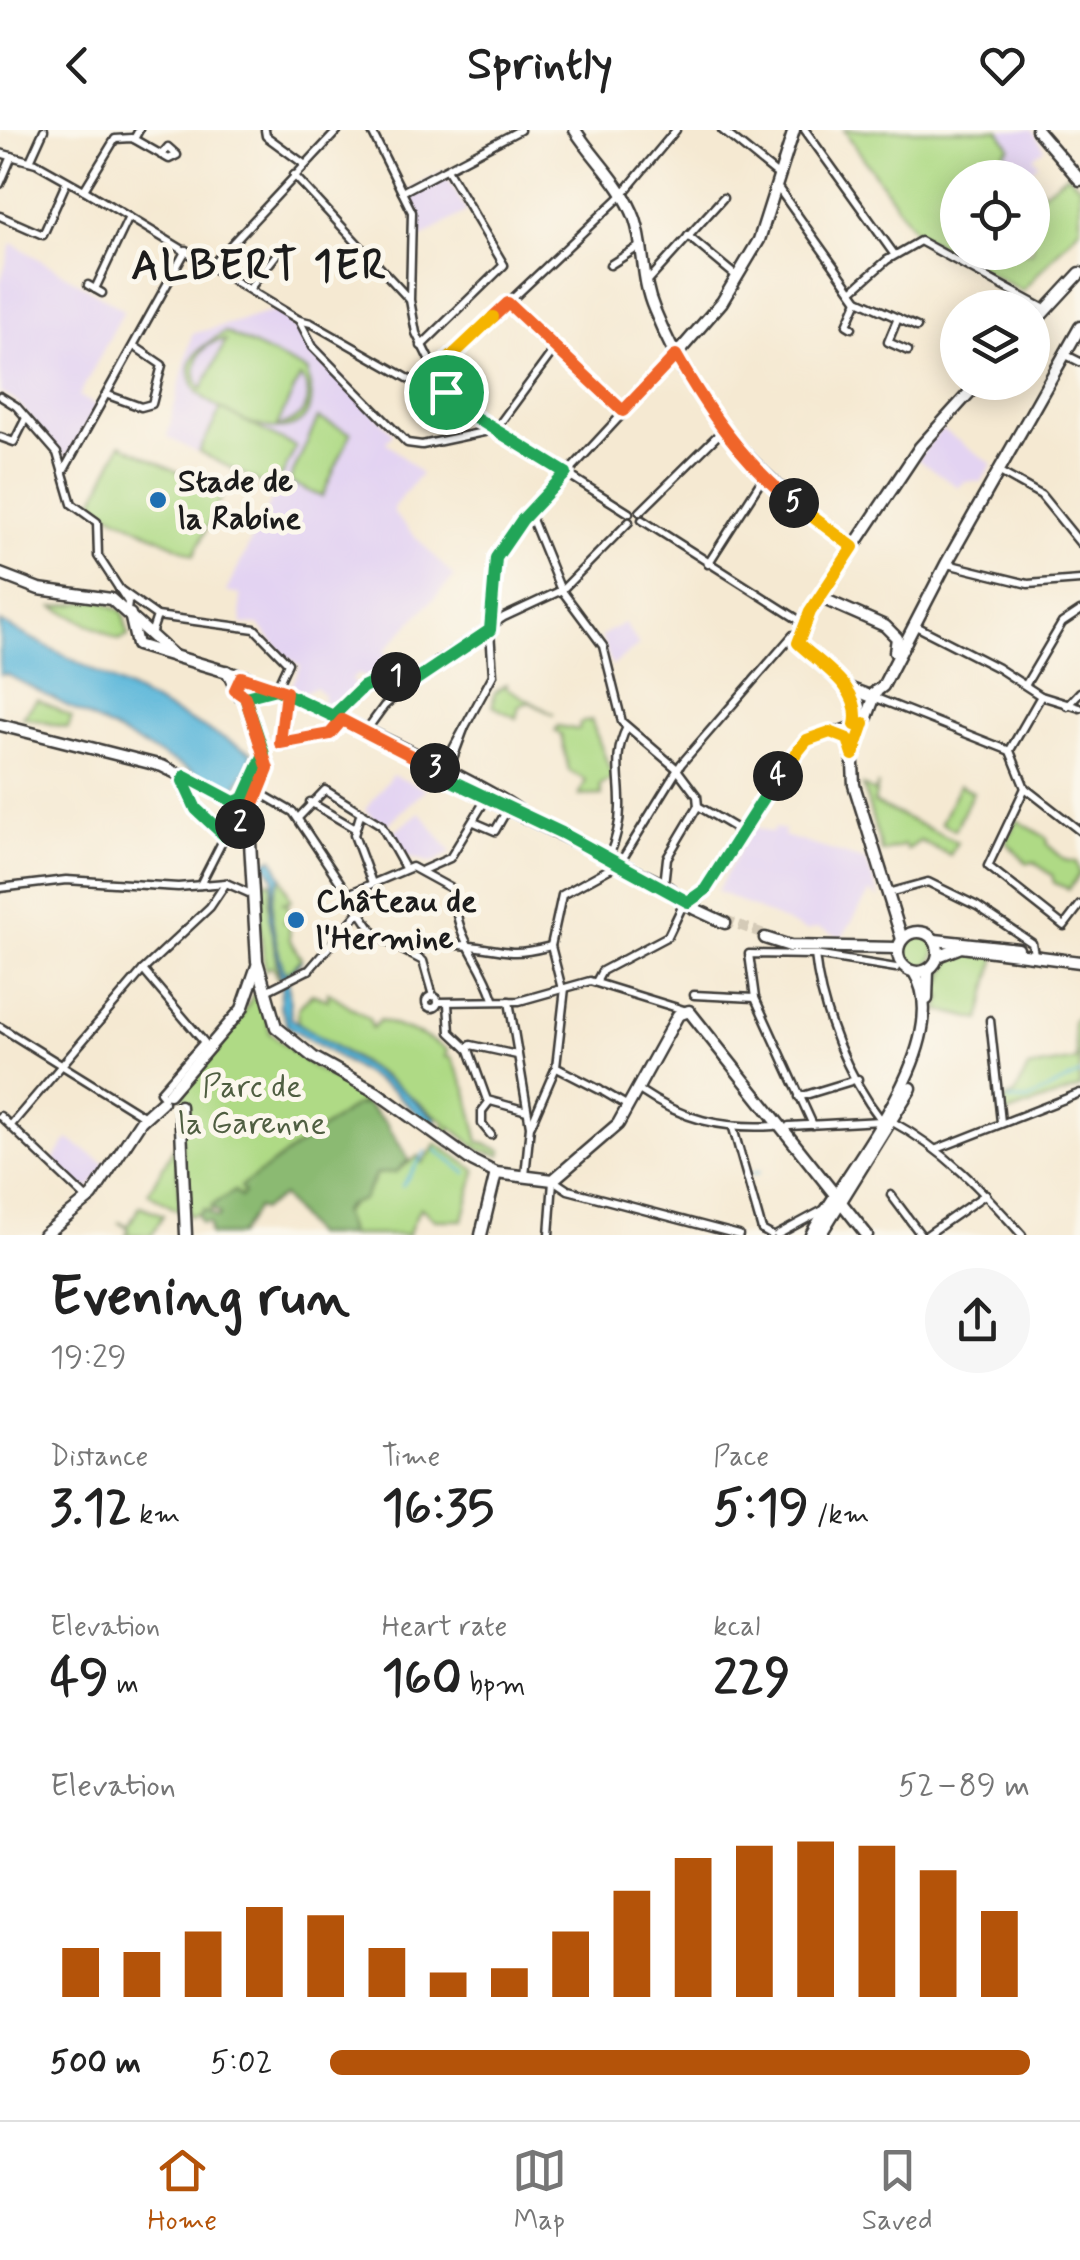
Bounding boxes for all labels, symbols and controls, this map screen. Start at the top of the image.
text: Sprintly [467,36,613,95]
icon: back [50,38,105,93]
icon: heart [975,38,1030,93]
map controls [940,160,1050,400]
button: locate [940,160,1050,270]
district label: ALBERT 1ER [131,240,389,295]
button: layers [940,290,1050,400]
pin [404,350,489,435]
icon: arrive [419,365,474,420]
place label: Stade de la Rabine [178,461,301,540]
pin: 5 [769,478,819,528]
text: 5 [786,484,802,521]
marker: Stade de la Rabine [147,489,169,511]
pin: 1 [371,652,421,702]
text: 1 [390,658,402,695]
pin: 3 [410,743,460,793]
text: 3 [429,749,441,786]
pin: 4 [753,751,803,801]
text: 4 [770,757,786,794]
pin: 2 [215,799,265,849]
text: 2 [233,805,247,842]
place label: Château de l'Hermine [316,881,477,960]
marker: Château de l'Hermine [285,909,307,931]
park label: Parc de la Garenne [178,1066,326,1145]
text: Evening run [50,1263,350,1335]
button: share [925,1268,1030,1373]
text: 19:29 [50,1337,127,1379]
text: Distance [50,1439,148,1476]
text: Time [382,1439,440,1476]
text: Pace [713,1439,769,1476]
text: 3.12 [50,1476,132,1542]
text: 16:35 [382,1476,494,1542]
text: 5:19 [713,1476,809,1542]
text: km [132,1497,180,1534]
text: /km [809,1497,869,1534]
text: Elevation [50,1609,160,1646]
text: Heart rate [382,1609,507,1646]
text: kcal [713,1609,760,1646]
text: 49 [50,1646,109,1712]
text: 160 [382,1646,462,1712]
text: 229 [713,1646,791,1712]
text: m [109,1667,139,1704]
text: bpm [462,1667,526,1704]
text: Elevation [50,1765,176,1807]
text: 52–89 m [898,1765,1030,1807]
text: 500 m [50,2042,141,2084]
text: 5:02 [210,2042,273,2084]
tab: Home [147,2143,217,2240]
tab: Map [512,2143,567,2240]
tab: Saved [862,2143,933,2240]

